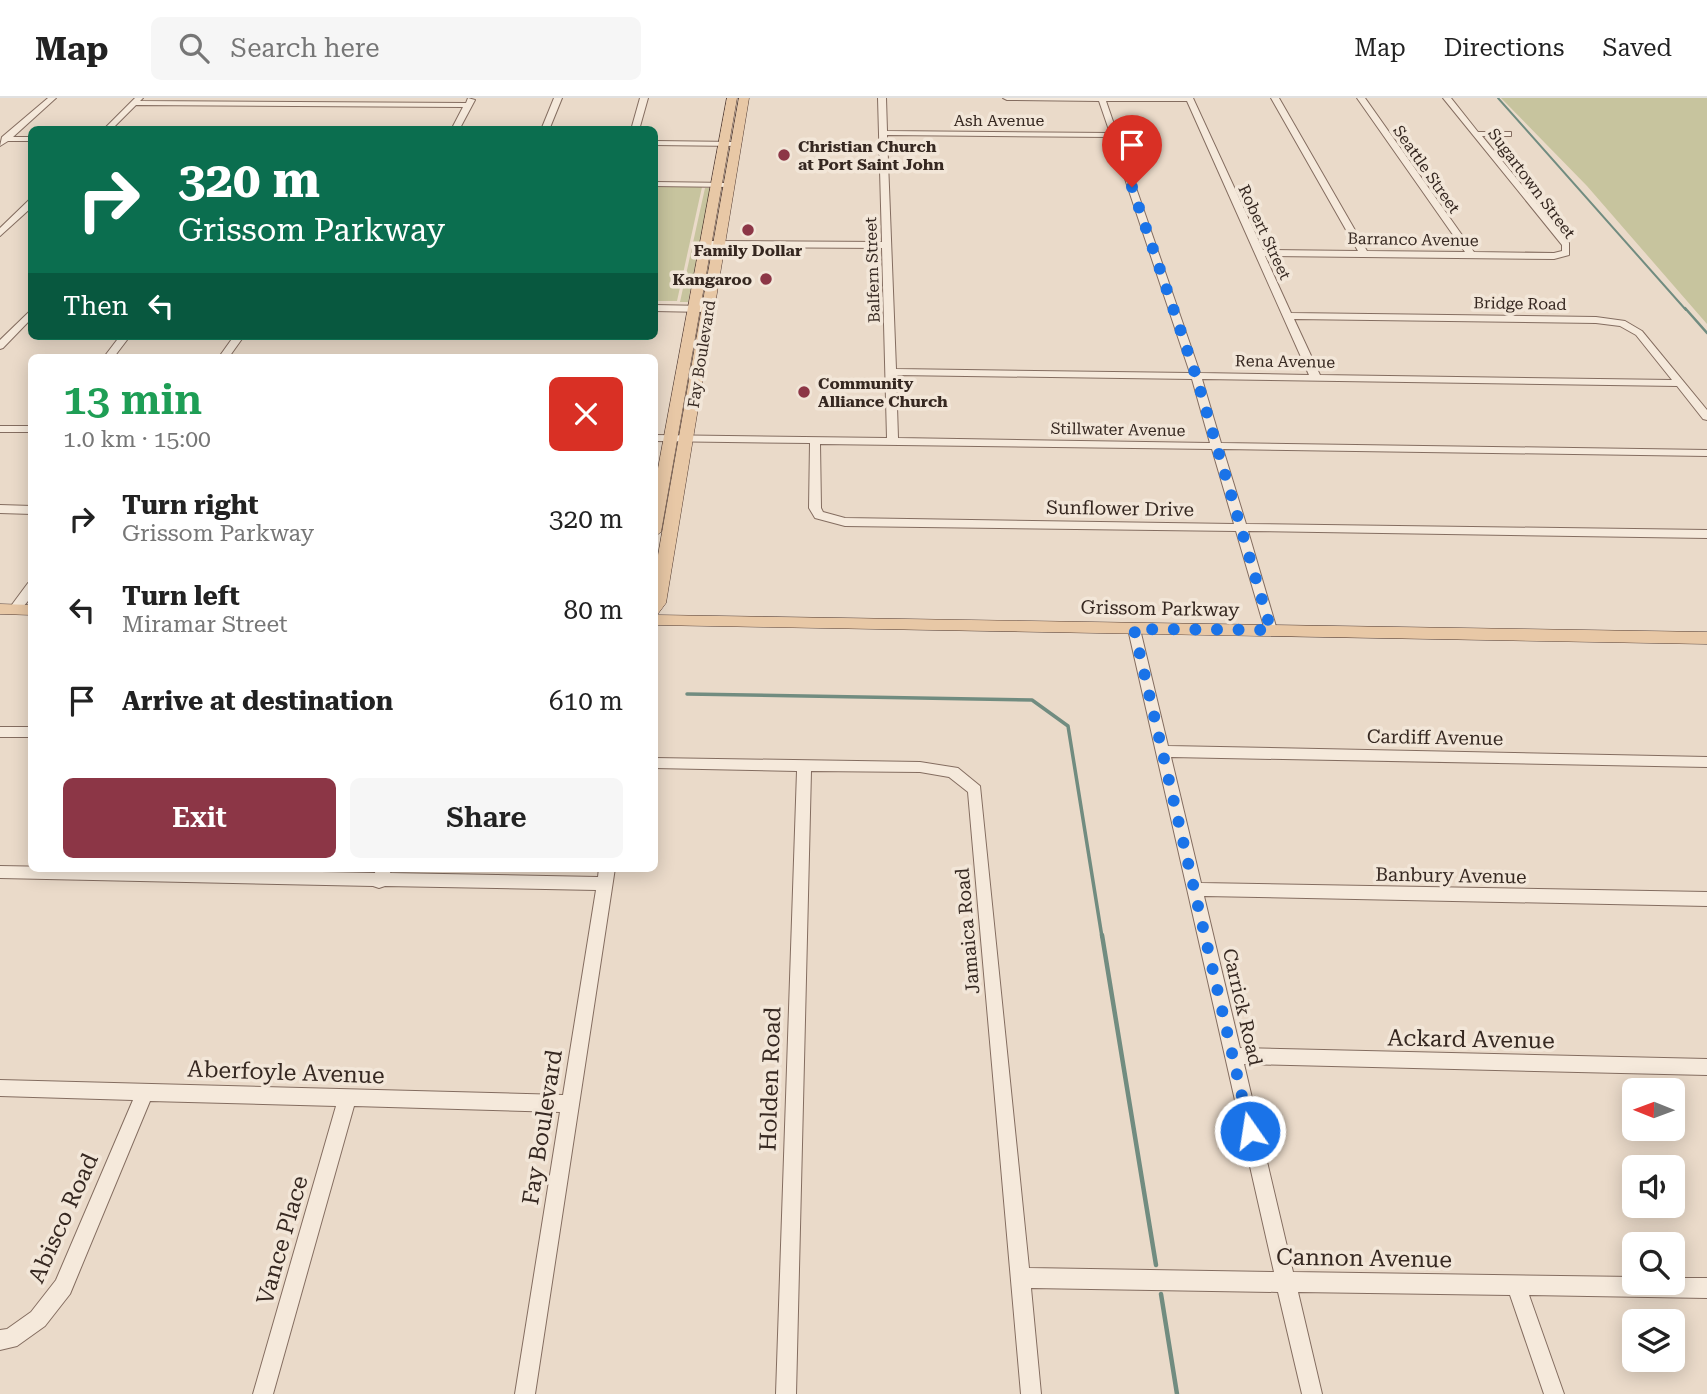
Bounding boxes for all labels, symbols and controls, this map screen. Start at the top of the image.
search box [151,17,641,80]
text: Map [35,29,109,68]
icon: search [175,29,213,67]
text: Search here [231,33,380,63]
text: Map [1354,34,1406,62]
text: Directions [1444,34,1564,62]
text: Saved [1602,34,1672,62]
street label: Ash Avenue [954,111,1045,130]
pin [1102,115,1162,187]
street label: Seattle Street [1389,122,1464,217]
street label: Sugartown Street [1484,124,1579,242]
icon: arrive [1113,126,1151,164]
place label: Christian Church at Port Saint John [798,137,944,174]
marker: Christian Church at Port Saint John [776,147,792,163]
text: 320 m [178,152,320,209]
icon: right [63,154,154,245]
street label: Robert Street [1234,182,1295,283]
text: Grissom Parkway [178,211,445,249]
street label: Balfern Street [861,217,884,323]
marker: Family Dollar [740,222,756,238]
street label: Barranco Avenue [1347,229,1479,250]
place label: Family Dollar [694,241,802,260]
place label: Kangaroo [672,270,752,289]
marker: Kangaroo [758,271,774,287]
icon: left [142,287,180,325]
text: Then [63,291,128,321]
street label: Bridge Road [1473,293,1567,314]
street label: Fay Boulevard [684,299,719,409]
street label: Rena Avenue [1235,351,1335,372]
place label: Community Alliance Church [818,374,948,411]
text: 13 min [63,375,202,424]
button: close [549,377,623,451]
marker: Community Alliance Church [796,384,812,400]
street label: Stillwater Avenue [1050,419,1186,440]
text: 1.0 km · 15:00 [63,426,211,453]
text: Turn right [122,490,258,520]
street label: Sunflower Drive [1046,496,1194,521]
icon: right [63,500,101,538]
text: 320 m [549,504,623,534]
text: Grissom Parkway [122,520,314,547]
text: Turn left [122,581,240,611]
icon: left [63,591,101,629]
text: 80 m [564,595,623,625]
street label: Grissom Parkway [1080,596,1240,621]
text: Miramar Street [122,611,288,638]
icon: arrive [63,682,101,720]
text: Arrive at destination [122,686,393,716]
text: 610 m [549,686,623,716]
street label: Cardiff Avenue [1367,725,1503,750]
button: Exit [63,778,336,858]
button: Share [350,778,623,858]
street label: Banbury Avenue [1375,863,1527,888]
street label: Jamaica Road [951,867,984,995]
street label: Carrick Road [1218,946,1267,1068]
street label: Holden Road [754,1006,787,1152]
street label: Ackard Avenue [1387,1025,1555,1054]
street label: Fay Boulevard [517,1047,568,1207]
street label: Aberfoyle Avenue [187,1056,385,1089]
north arrow [1622,1078,1685,1141]
map controls [1622,1078,1685,1372]
position arrow [1213,1094,1287,1168]
street label: Abisco Road [23,1149,104,1287]
button: sound [1622,1155,1685,1218]
street label: Vance Place [251,1173,314,1308]
button: search [1622,1232,1685,1295]
street label: Cannon Avenue [1276,1243,1452,1274]
button: layers [1622,1309,1685,1372]

